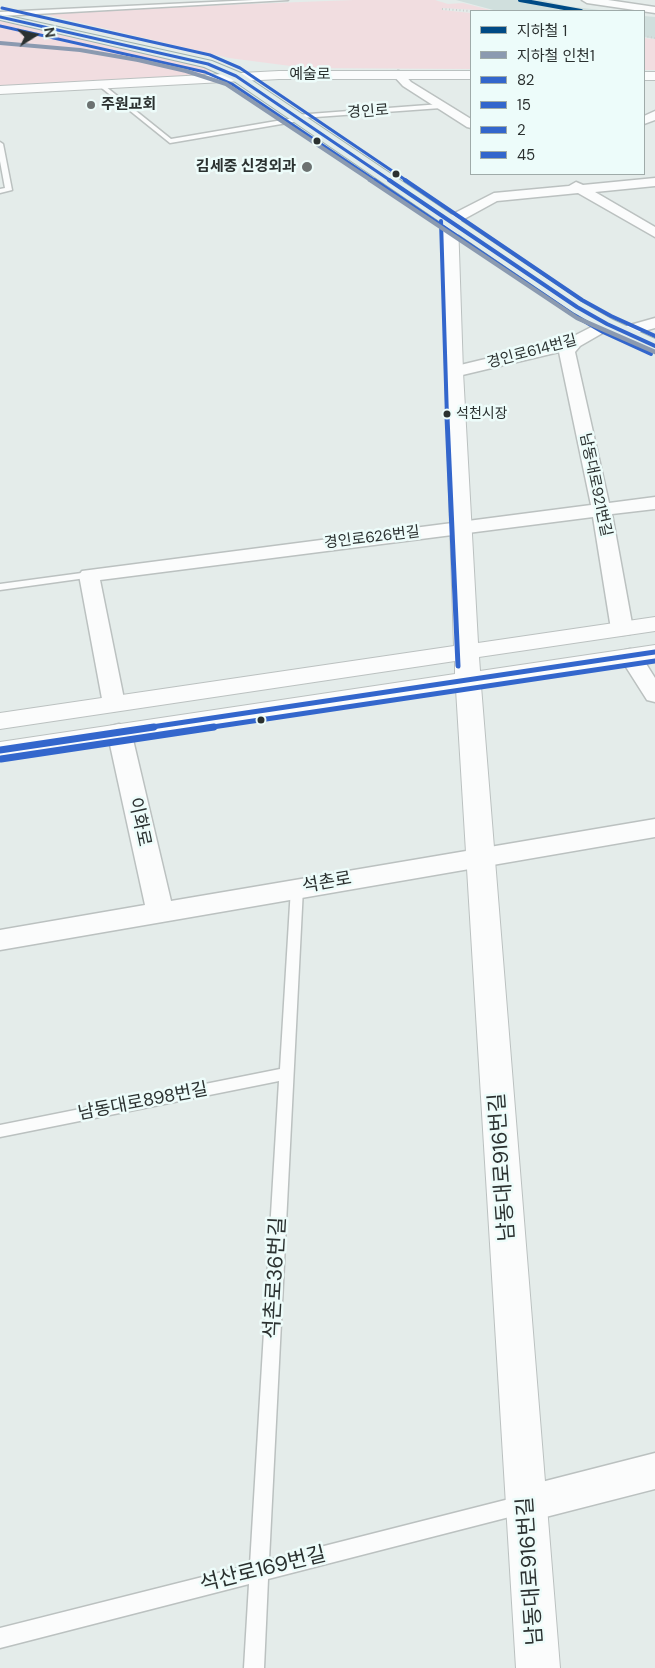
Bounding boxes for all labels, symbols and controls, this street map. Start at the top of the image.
north arrow [10,10,60,60]
legend [470,10,645,175]
text: 지하철 1 [517,21,567,41]
text: N [40,26,60,39]
text: 지하철 인천1 [517,46,595,66]
street label: 예술로 [289,66,331,84]
text: 82 [517,70,535,90]
text: 15 [517,95,531,115]
place label: 주원교회 [101,96,156,114]
marker: 주원교회 [85,99,97,111]
street label: 경인로 [347,102,389,122]
text: 2 [517,120,526,140]
unlabelled marker [312,136,322,146]
text: 45 [517,145,535,165]
place label: 김세중 신경외과 [196,158,296,176]
marker: 김세중 신경외과 [300,160,314,174]
unlabelled marker [391,169,401,179]
street label: 경인로614번길 [485,331,579,373]
place label: 석천시장 [456,406,508,422]
marker: 석천시장 [442,409,452,419]
street label: 남동대로921번길 [575,432,615,538]
street label: 경인로626번길 [323,523,421,553]
unlabelled marker [256,715,266,725]
street label: 이화로 [123,795,155,849]
street label: 석촌로 [301,868,353,898]
street label: 남동대로898번길 [76,1079,210,1125]
street label: 남동대로916번길 [485,1092,521,1242]
street label: 석촌로36번길 [260,1216,292,1340]
street label: 남동대로916번길 [513,1496,549,1646]
street label: 석산로169번길 [197,1542,329,1598]

